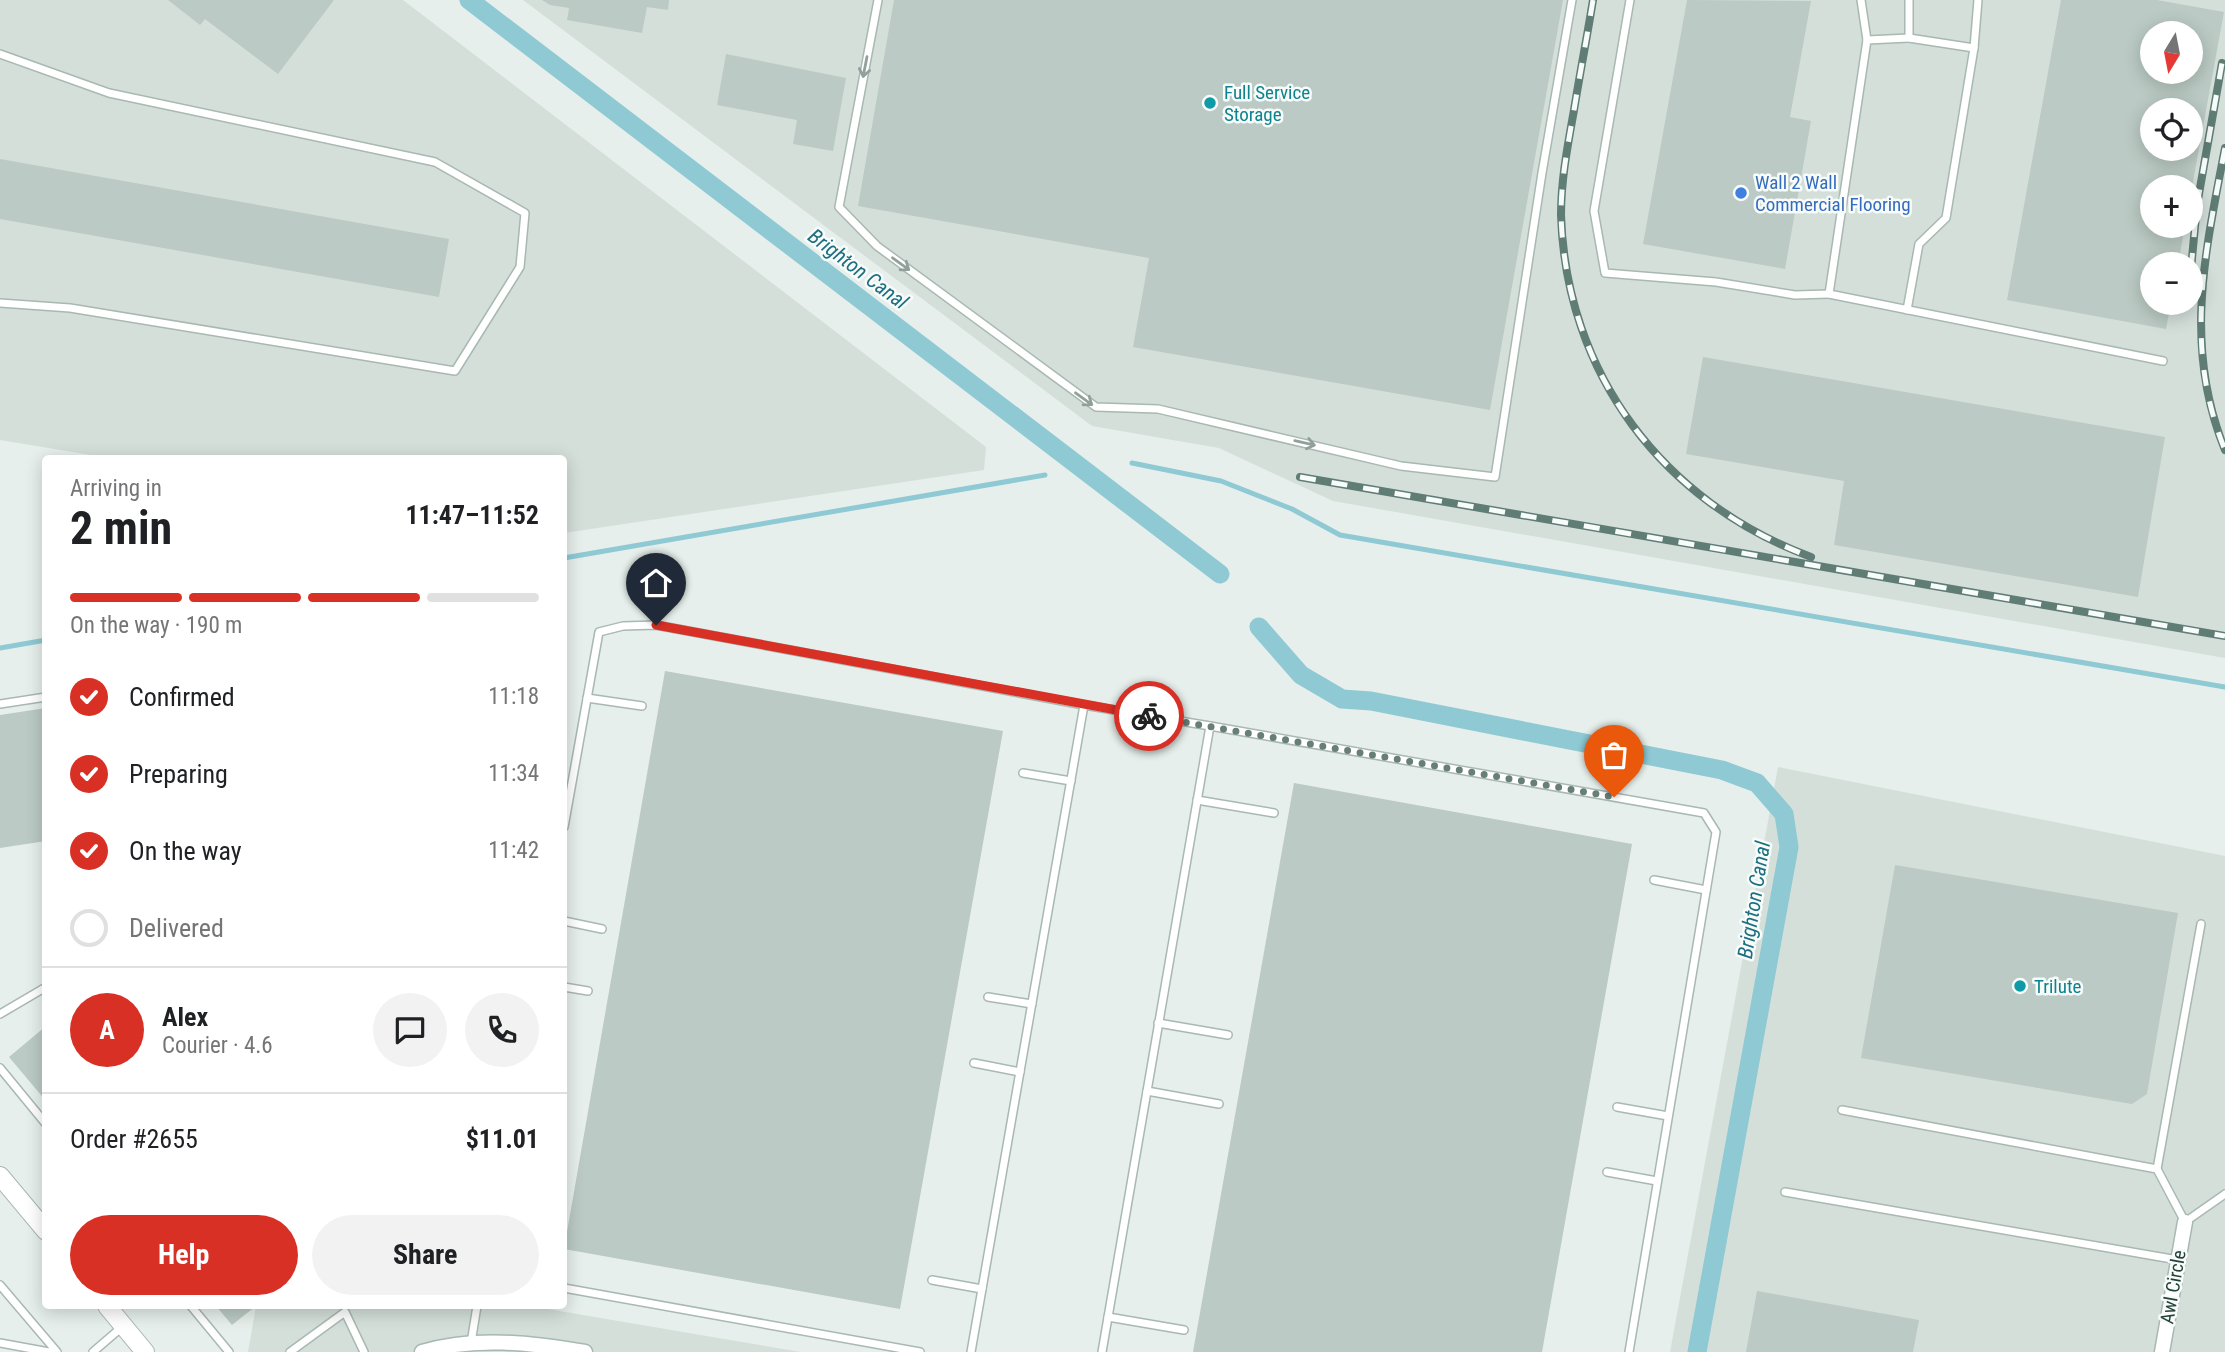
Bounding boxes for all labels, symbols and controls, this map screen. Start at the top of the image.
north arrow [2140,21,2203,84]
map controls [2140,21,2203,315]
one-way arrow [858,55,872,78]
place label: Full Service Storage [1224,81,1310,126]
marker: Full Service Storage [1202,95,1218,111]
button: locate [2140,98,2203,161]
place label: Wall 2 Wall Commercial Flooring [1755,171,1911,216]
button: + [2140,175,2203,238]
marker: Wall 2 Wall Commercial Flooring [1733,185,1749,201]
water label: Brighton Canal [804,224,913,314]
button: − [2140,252,2203,315]
one-way arrow [891,257,910,271]
one-way arrow [1074,392,1093,406]
one-way arrow [1293,437,1316,450]
text: Arriving in [70,475,162,502]
text: 11:47–11:52 [405,500,539,530]
text: 2 min [70,501,172,555]
pin [626,553,686,625]
icon: home [637,564,675,602]
text: On the way · 190 m [70,612,242,639]
icon: check [70,678,108,716]
courier [1114,681,1184,751]
text: Confirmed [129,682,235,712]
text: 11:18 [488,683,539,710]
icon: bike [1130,697,1168,735]
pin [1584,725,1644,797]
icon: bag [1595,736,1633,774]
icon: check [70,755,108,793]
text: Preparing [129,759,228,789]
text: 11:34 [488,760,539,787]
icon: check [70,832,108,870]
text: On the way [129,836,242,866]
text: 11:42 [488,837,539,864]
water label: Brighton Canal [1733,839,1775,960]
text: Delivered [129,913,224,943]
place label: Trilute [2034,975,2082,998]
marker: Trilute [2012,978,2028,994]
button: chat [373,993,447,1067]
button: phone [465,993,539,1067]
text: Alex [162,1002,208,1032]
text: A [99,1015,115,1045]
text: Courier · 4.6 [162,1032,273,1059]
text: Order #2655 [70,1124,198,1154]
text: $11.01 [466,1124,539,1154]
button: Help [70,1215,298,1295]
button: Share [312,1215,539,1295]
street label: Awl Circle [2155,1248,2191,1326]

